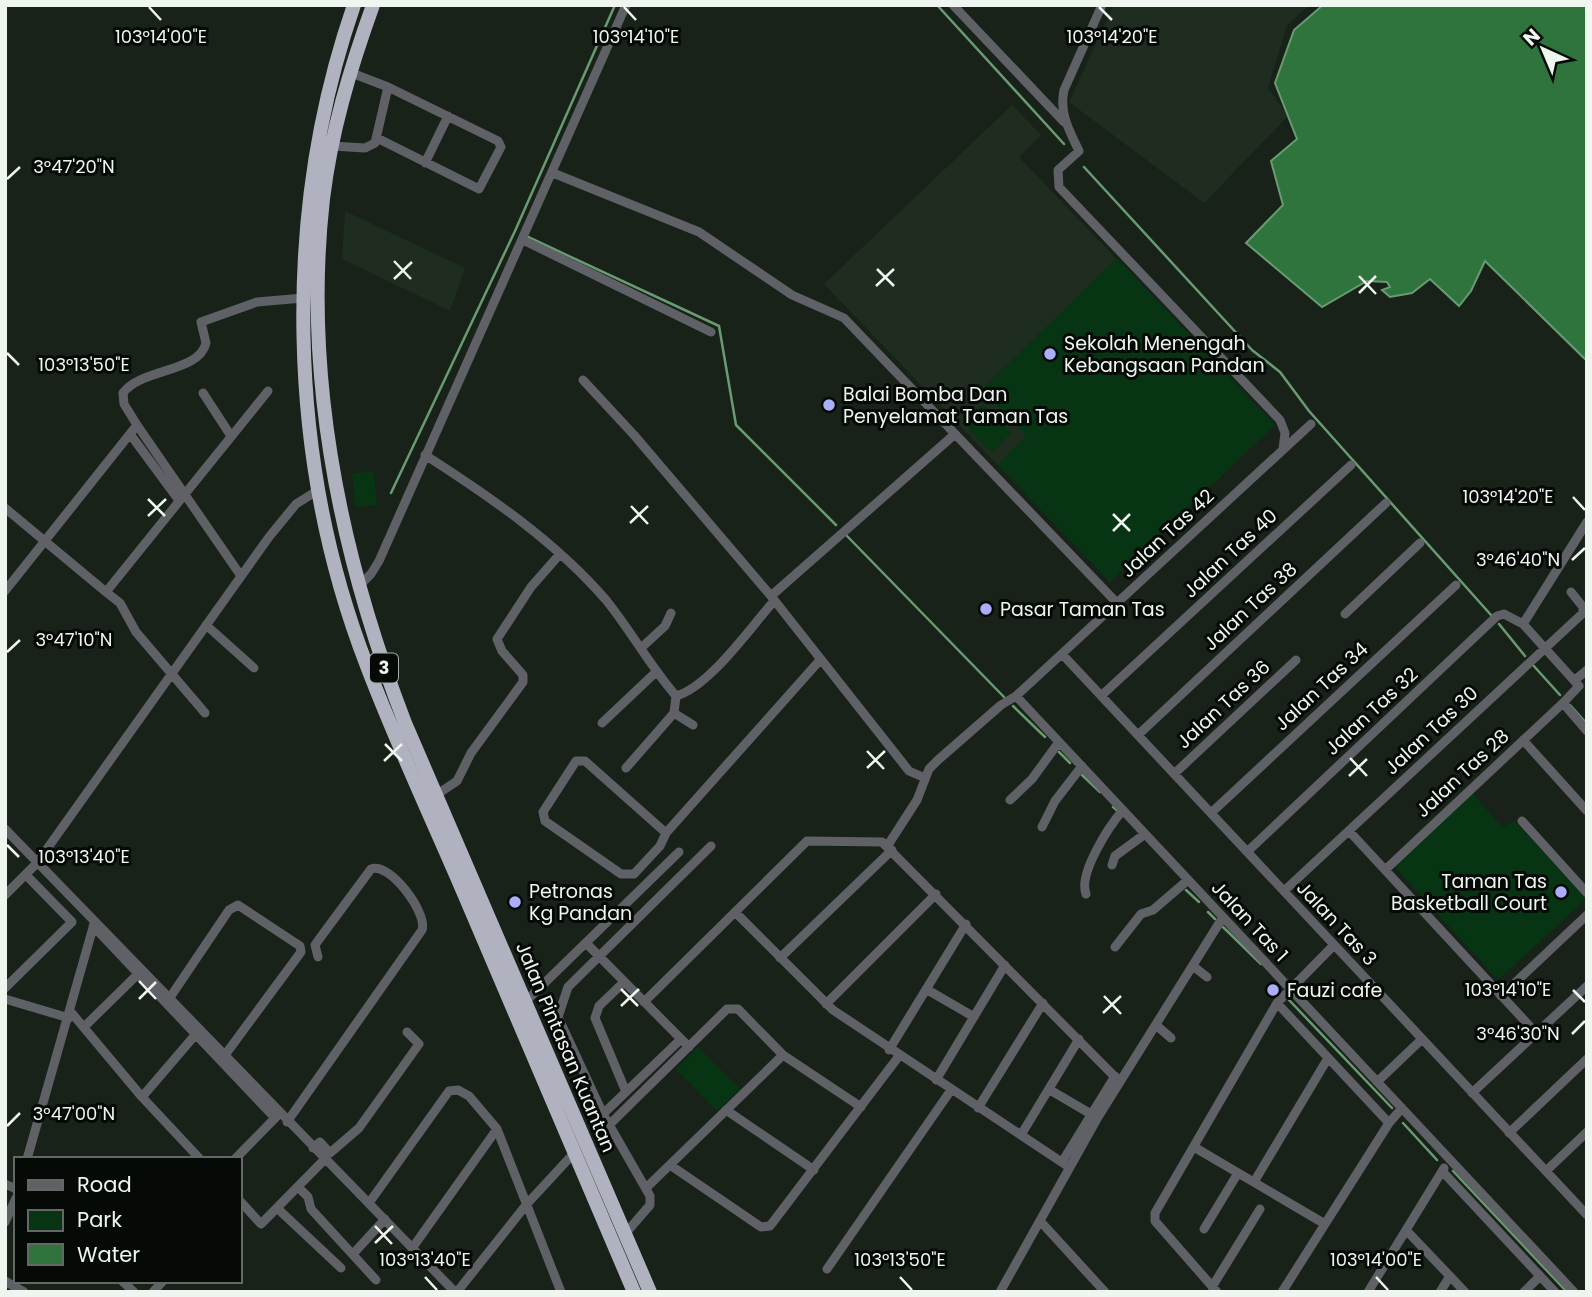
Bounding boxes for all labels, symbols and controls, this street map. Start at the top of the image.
north arrow [1508,14,1578,84]
text: N [1517,22,1546,52]
text: 103°14'00"E [115,24,207,49]
text: 103°14'10"E [593,24,679,49]
text: 103°14'20"E [1066,24,1158,49]
text: 3°47'20"N [33,154,115,179]
place label: Sekolah Menengah Kebangsaan Pandan [1064,330,1265,379]
marker: Sekolah Menengah Kebangsaan Pandan [1042,346,1058,362]
text: 103°13'50"E [38,352,130,377]
place label: Balai Bomba Dan Penyelamat Taman Tas [843,381,1068,430]
marker: Balai Bomba Dan Penyelamat Taman Tas [821,397,837,413]
street label: Jalan Tas 42 [1115,483,1220,584]
text: 103°14'20"E [1462,484,1554,509]
street label: Jalan Tas 40 [1177,503,1283,604]
text: 3°46'40"N [1476,547,1560,572]
street label: Jalan Tas 38 [1198,556,1303,657]
place label: Pasar Taman Tas [1000,596,1165,623]
marker: Pasar Taman Tas [978,601,994,617]
text: 3°47'10"N [36,627,112,652]
street label: Jalan Tas 34 [1269,636,1374,737]
road number: 3 [370,654,398,682]
street label: Jalan Tas 36 [1171,654,1276,755]
street label: Jalan Tas 32 [1319,661,1424,761]
street label: Jalan Tas 30 [1379,680,1484,781]
street label: Jalan Tas 28 [1410,723,1515,824]
text: 103°13'40"E [38,844,130,869]
place label: Taman Tas Basketball Court [1391,868,1547,917]
street label: Jalan Tas 1 [1205,875,1294,968]
street label: Jalan Tas 3 [1290,875,1383,972]
place label: Petronas Kg Pandan [529,878,632,927]
marker: Taman Tas Basketball Court [1553,884,1569,900]
marker: Petronas Kg Pandan [507,894,523,910]
street label: Jalan Pintasan Kuantan [509,938,622,1156]
place label: Fauzi cafe [1287,977,1382,1004]
text: 103°14'10"E [1465,977,1551,1002]
marker: Fauzi cafe [1265,982,1281,998]
text: 3°46'30"N [1476,1021,1560,1046]
text: 3°47'00"N [33,1101,115,1126]
legend [14,1157,242,1283]
text: Road [77,1170,132,1199]
text: Park [77,1205,122,1234]
text: Water [77,1240,140,1269]
text: 103°13'40"E [379,1247,471,1272]
text: 103°13'50"E [854,1247,946,1272]
text: 103°14'00"E [1330,1247,1422,1272]

